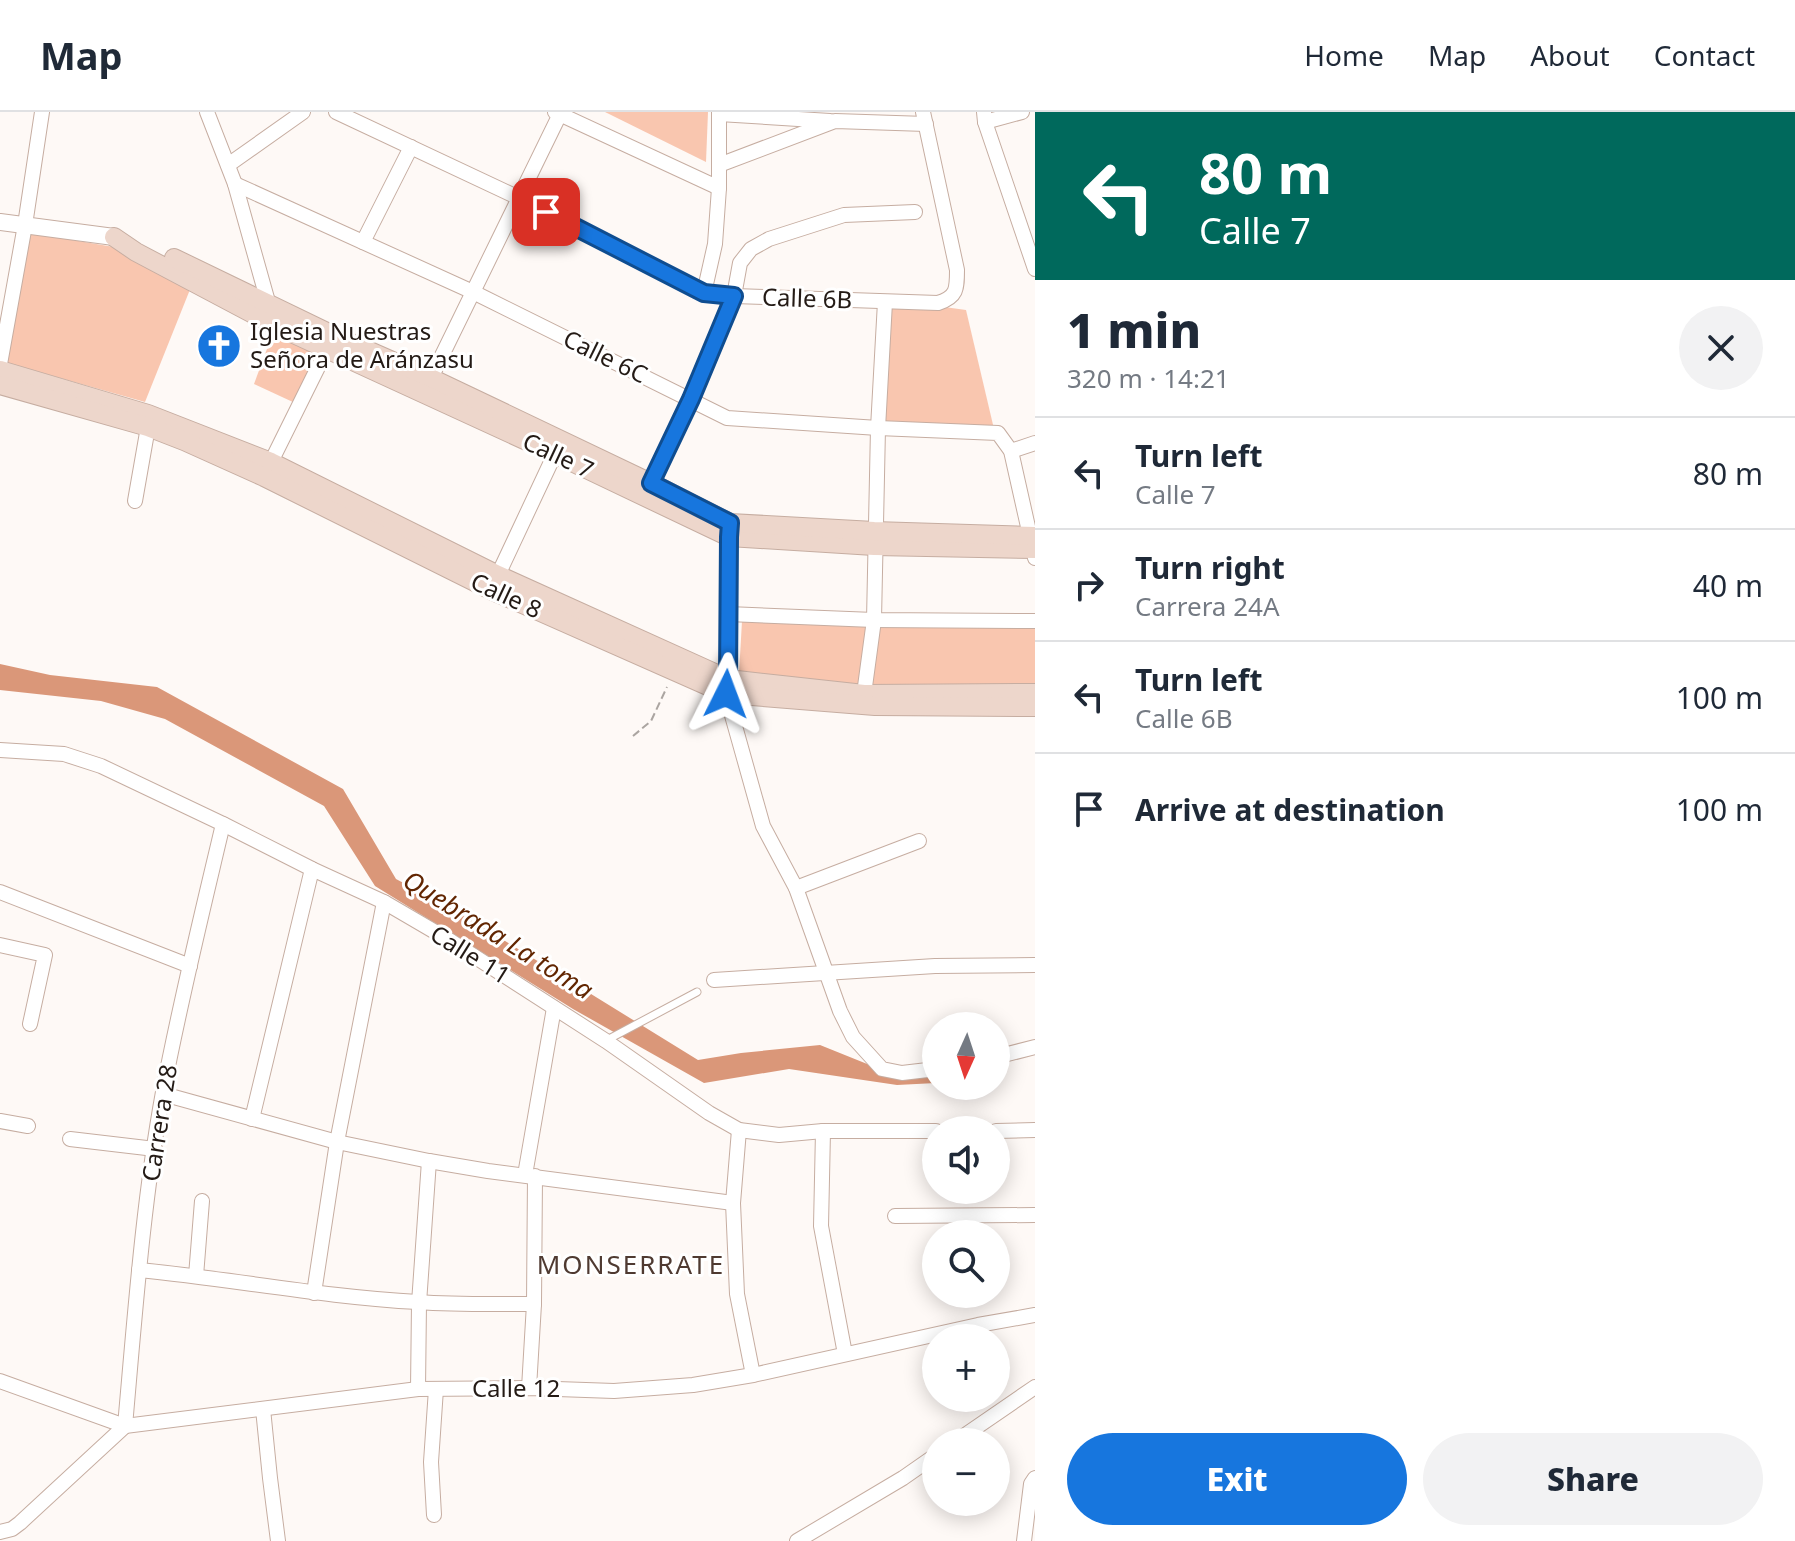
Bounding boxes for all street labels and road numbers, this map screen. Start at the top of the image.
street label: Calle 6B [761,279,853,316]
street label: Calle 6C [558,321,653,390]
street label: Calle 7 [518,424,599,485]
street label: Calle 8 [466,564,547,625]
street label: Calle 11 [425,916,517,991]
street label: Carrera 28 [133,1062,184,1184]
street label: Calle 12 [472,1371,560,1404]

